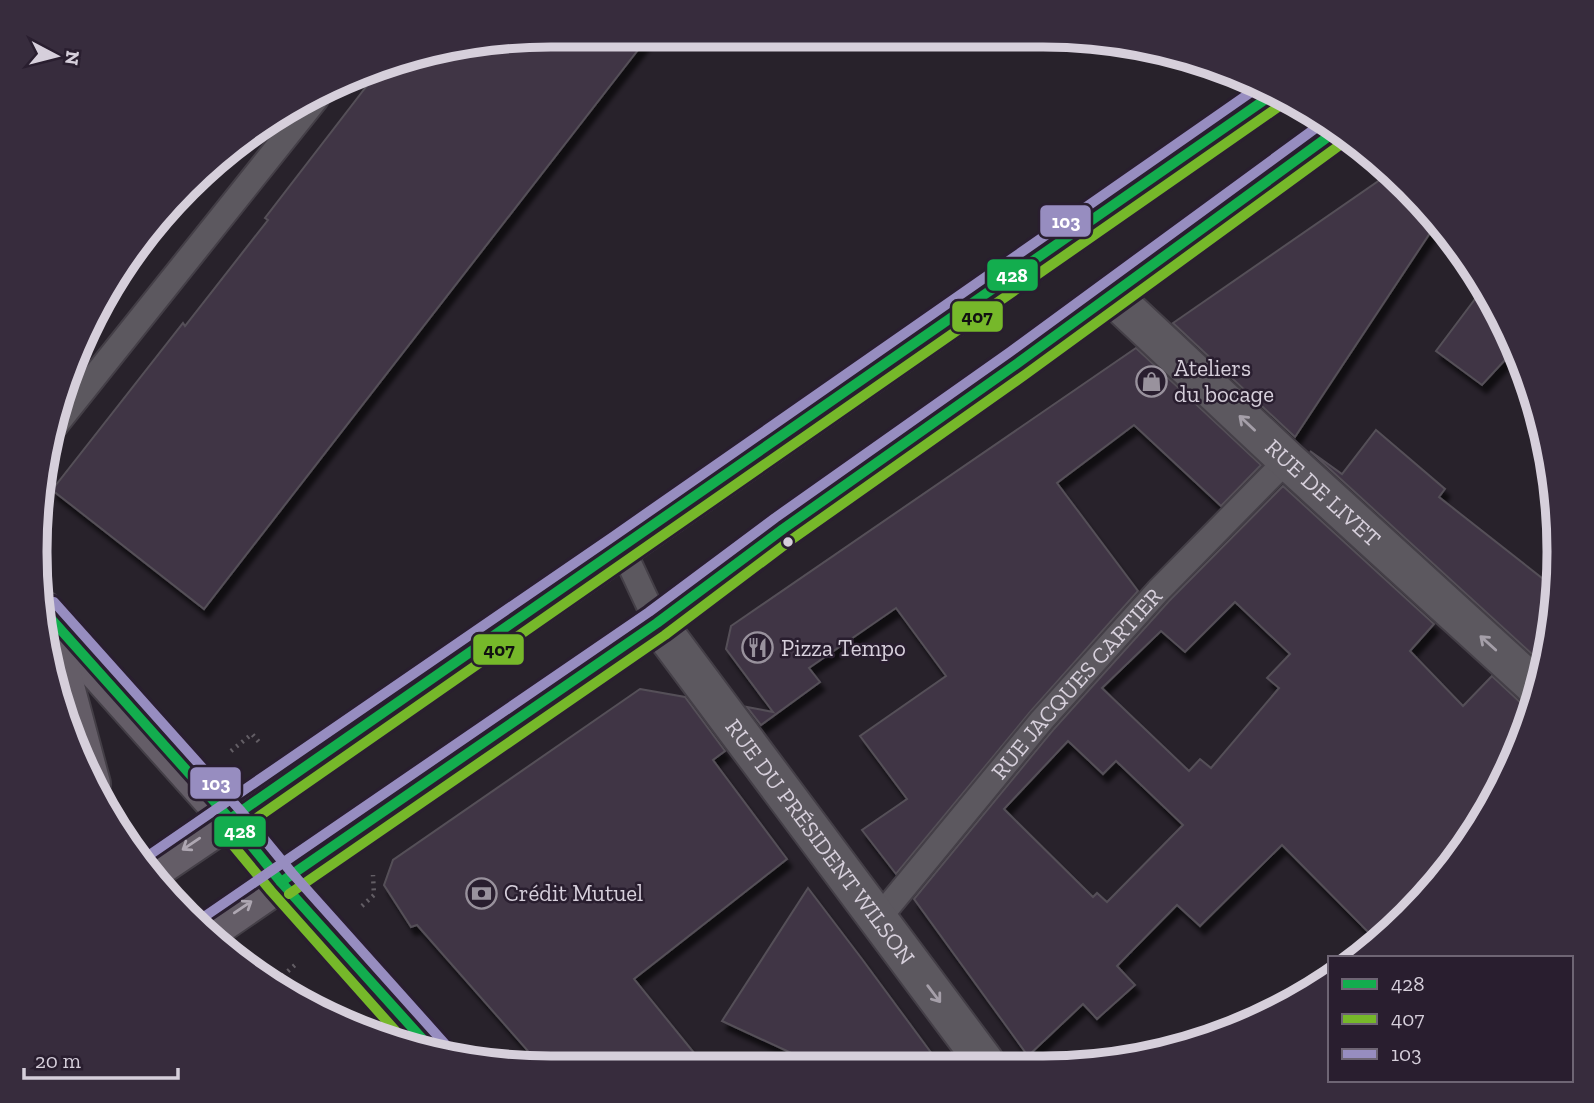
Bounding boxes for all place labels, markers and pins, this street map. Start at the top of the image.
place label: Ateliers du bocage [1174,354,1274,408]
shop icon: Ateliers du bocage [1134,364,1168,398]
unlabelled marker [781,535,795,549]
restaurant icon: Pizza Tempo [741,631,775,665]
place label: Pizza Tempo [781,634,906,662]
bank icon: Crédit Mutuel [464,876,498,910]
place label: Crédit Mutuel [504,879,643,907]

